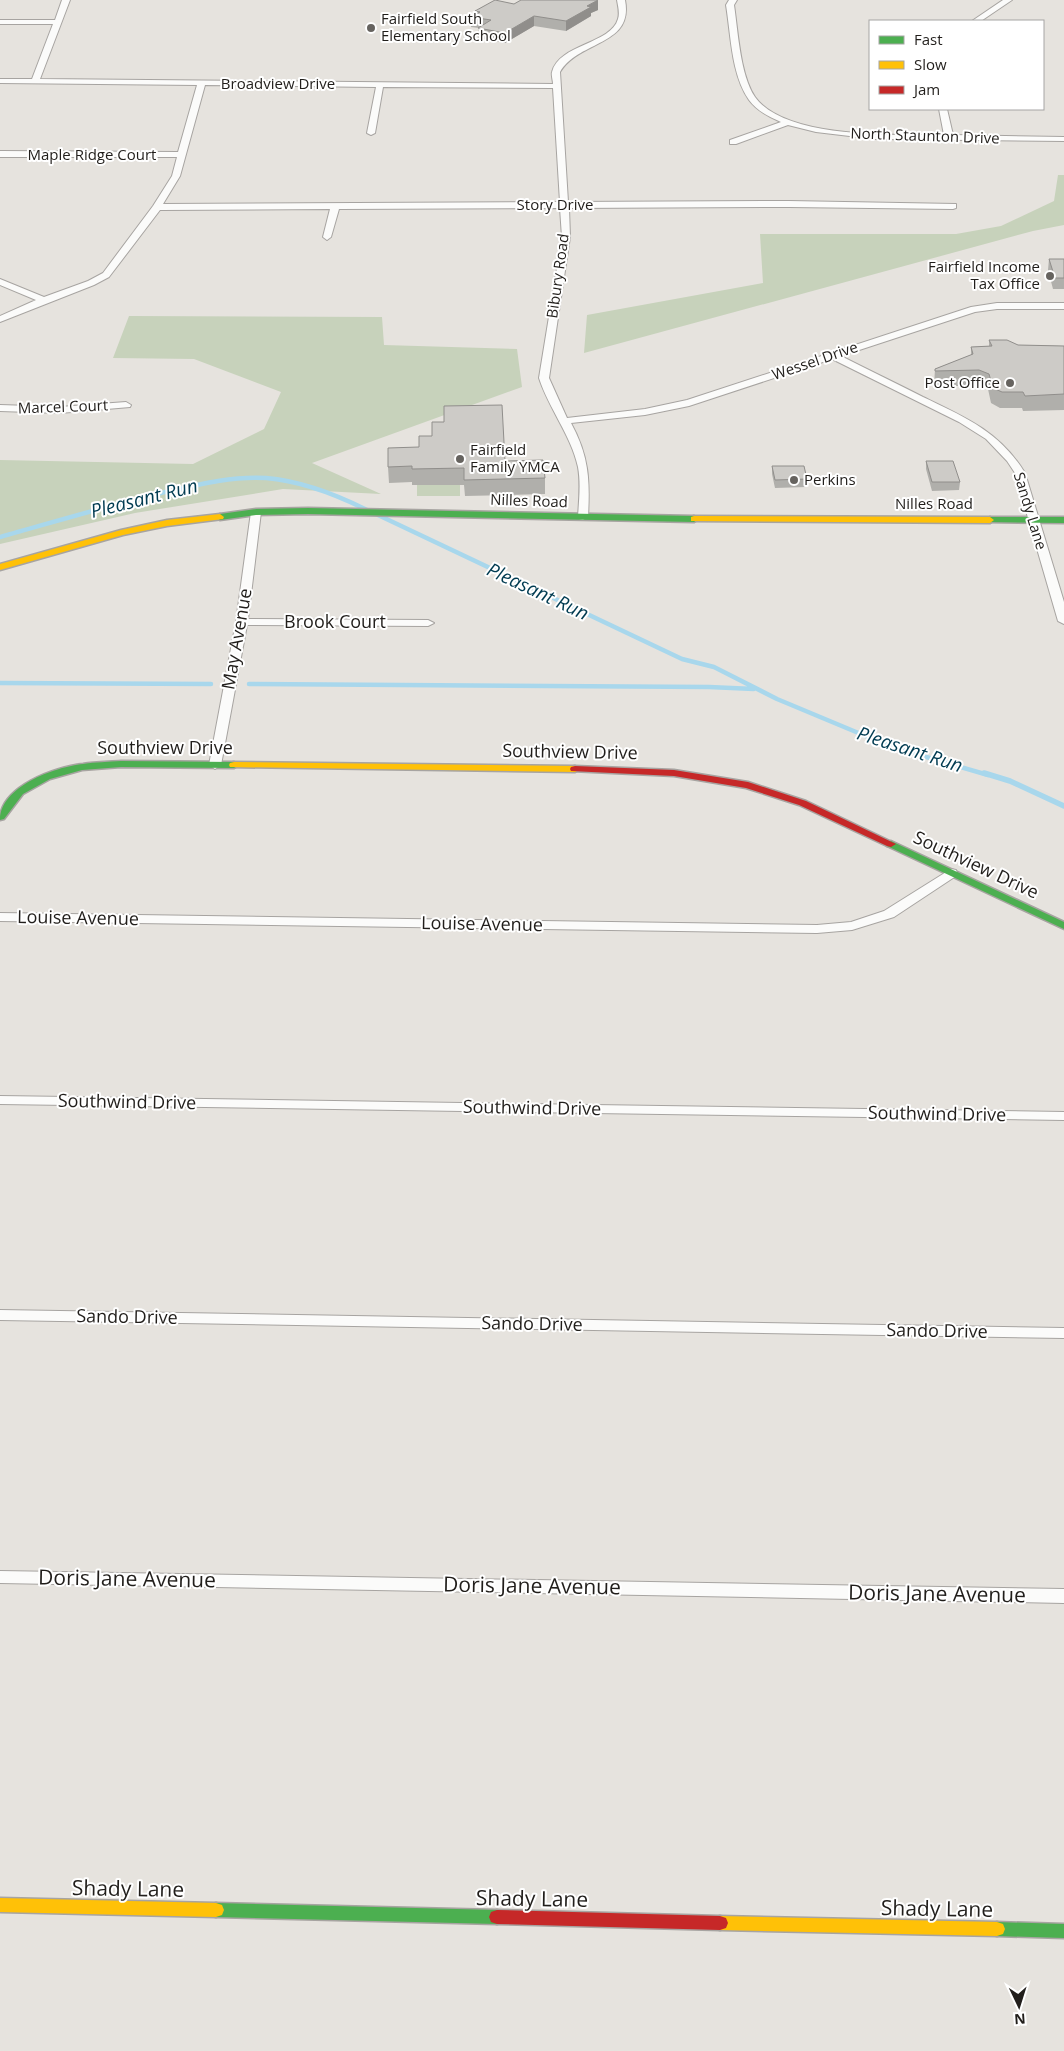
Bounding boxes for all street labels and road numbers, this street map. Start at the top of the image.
street label: Broadview Drive [221,73,335,93]
street label: North Staunton Drive [850,122,1000,148]
street label: Maple Ridge Court [28,144,156,164]
street label: Story Drive [517,194,593,214]
street label: Bibury Road [541,232,573,319]
street label: Wessel Drive [769,336,860,384]
street label: Marcel Court [17,394,108,418]
street label: Sandy Lane [1010,469,1052,552]
street label: Nilles Road [490,489,568,511]
street label: Nilles Road [895,493,973,513]
street label: May Avenue [215,586,257,691]
street label: Brook Court [284,609,386,633]
street label: Southview Drive [97,735,233,759]
street label: Southview Drive [502,738,638,764]
street label: Southview Drive [910,825,1043,904]
street label: Louise Avenue [17,904,139,930]
street label: Louise Avenue [421,910,543,936]
street label: Southwind Drive [58,1088,196,1114]
street label: Southwind Drive [463,1094,601,1120]
street label: Southwind Drive [868,1100,1006,1126]
street label: Sando Drive [76,1303,178,1329]
street label: Sando Drive [481,1310,583,1336]
street label: Sando Drive [886,1317,988,1343]
street label: Doris Jane Avenue [38,1562,216,1594]
street label: Doris Jane Avenue [443,1569,621,1601]
street label: Doris Jane Avenue [848,1577,1026,1609]
street label: Shady Lane [72,1873,184,1903]
street label: Shady Lane [476,1883,588,1913]
street label: Shady Lane [881,1893,993,1923]

